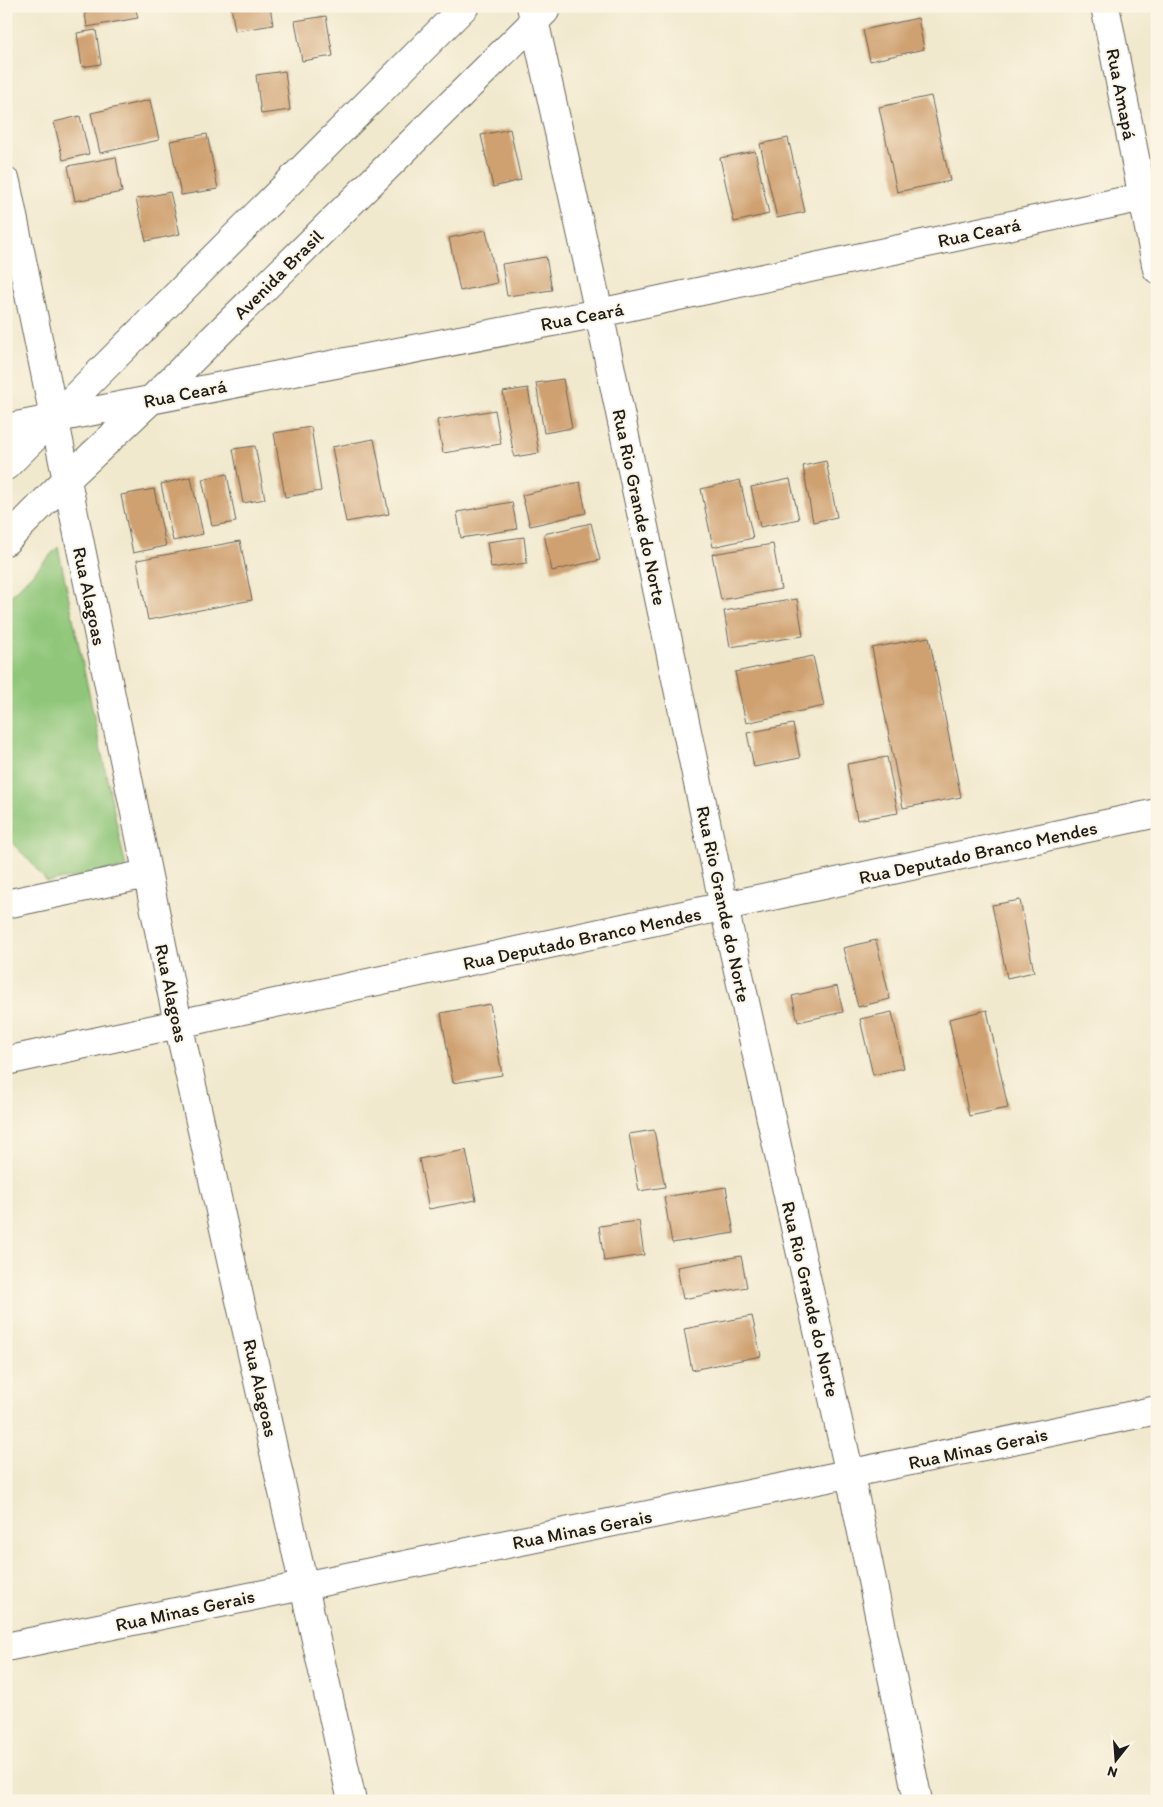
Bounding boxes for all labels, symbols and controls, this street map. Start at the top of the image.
street label: Rua Amapá [1101,46,1142,142]
street label: Rua Ceará [935,212,1023,253]
street label: Avenida Brasil [229,224,329,324]
street label: Rua Ceará [539,297,626,336]
street label: Rua Ceará [142,374,229,413]
street label: Rua Rio Grande do Norte [607,407,672,608]
street label: Rua Alagoas [68,545,111,648]
street label: Rua Rio Grande do Norte [691,804,756,1005]
street label: Rua Deputado Branco Mendes [857,816,1100,889]
street label: Rua Deputado Branco Mendes [461,902,704,975]
street label: Rua Alagoas [150,942,193,1045]
street label: Rua Rio Grande do Norte [777,1199,844,1399]
street label: Rua Alagoas [238,1337,283,1440]
street label: Rua Minas Gerais [906,1422,1050,1474]
street label: Rua Minas Gerais [510,1505,654,1554]
street label: Rua Minas Gerais [113,1584,257,1636]
north arrow [1090,1734,1140,1784]
text: N [1105,1762,1119,1781]

